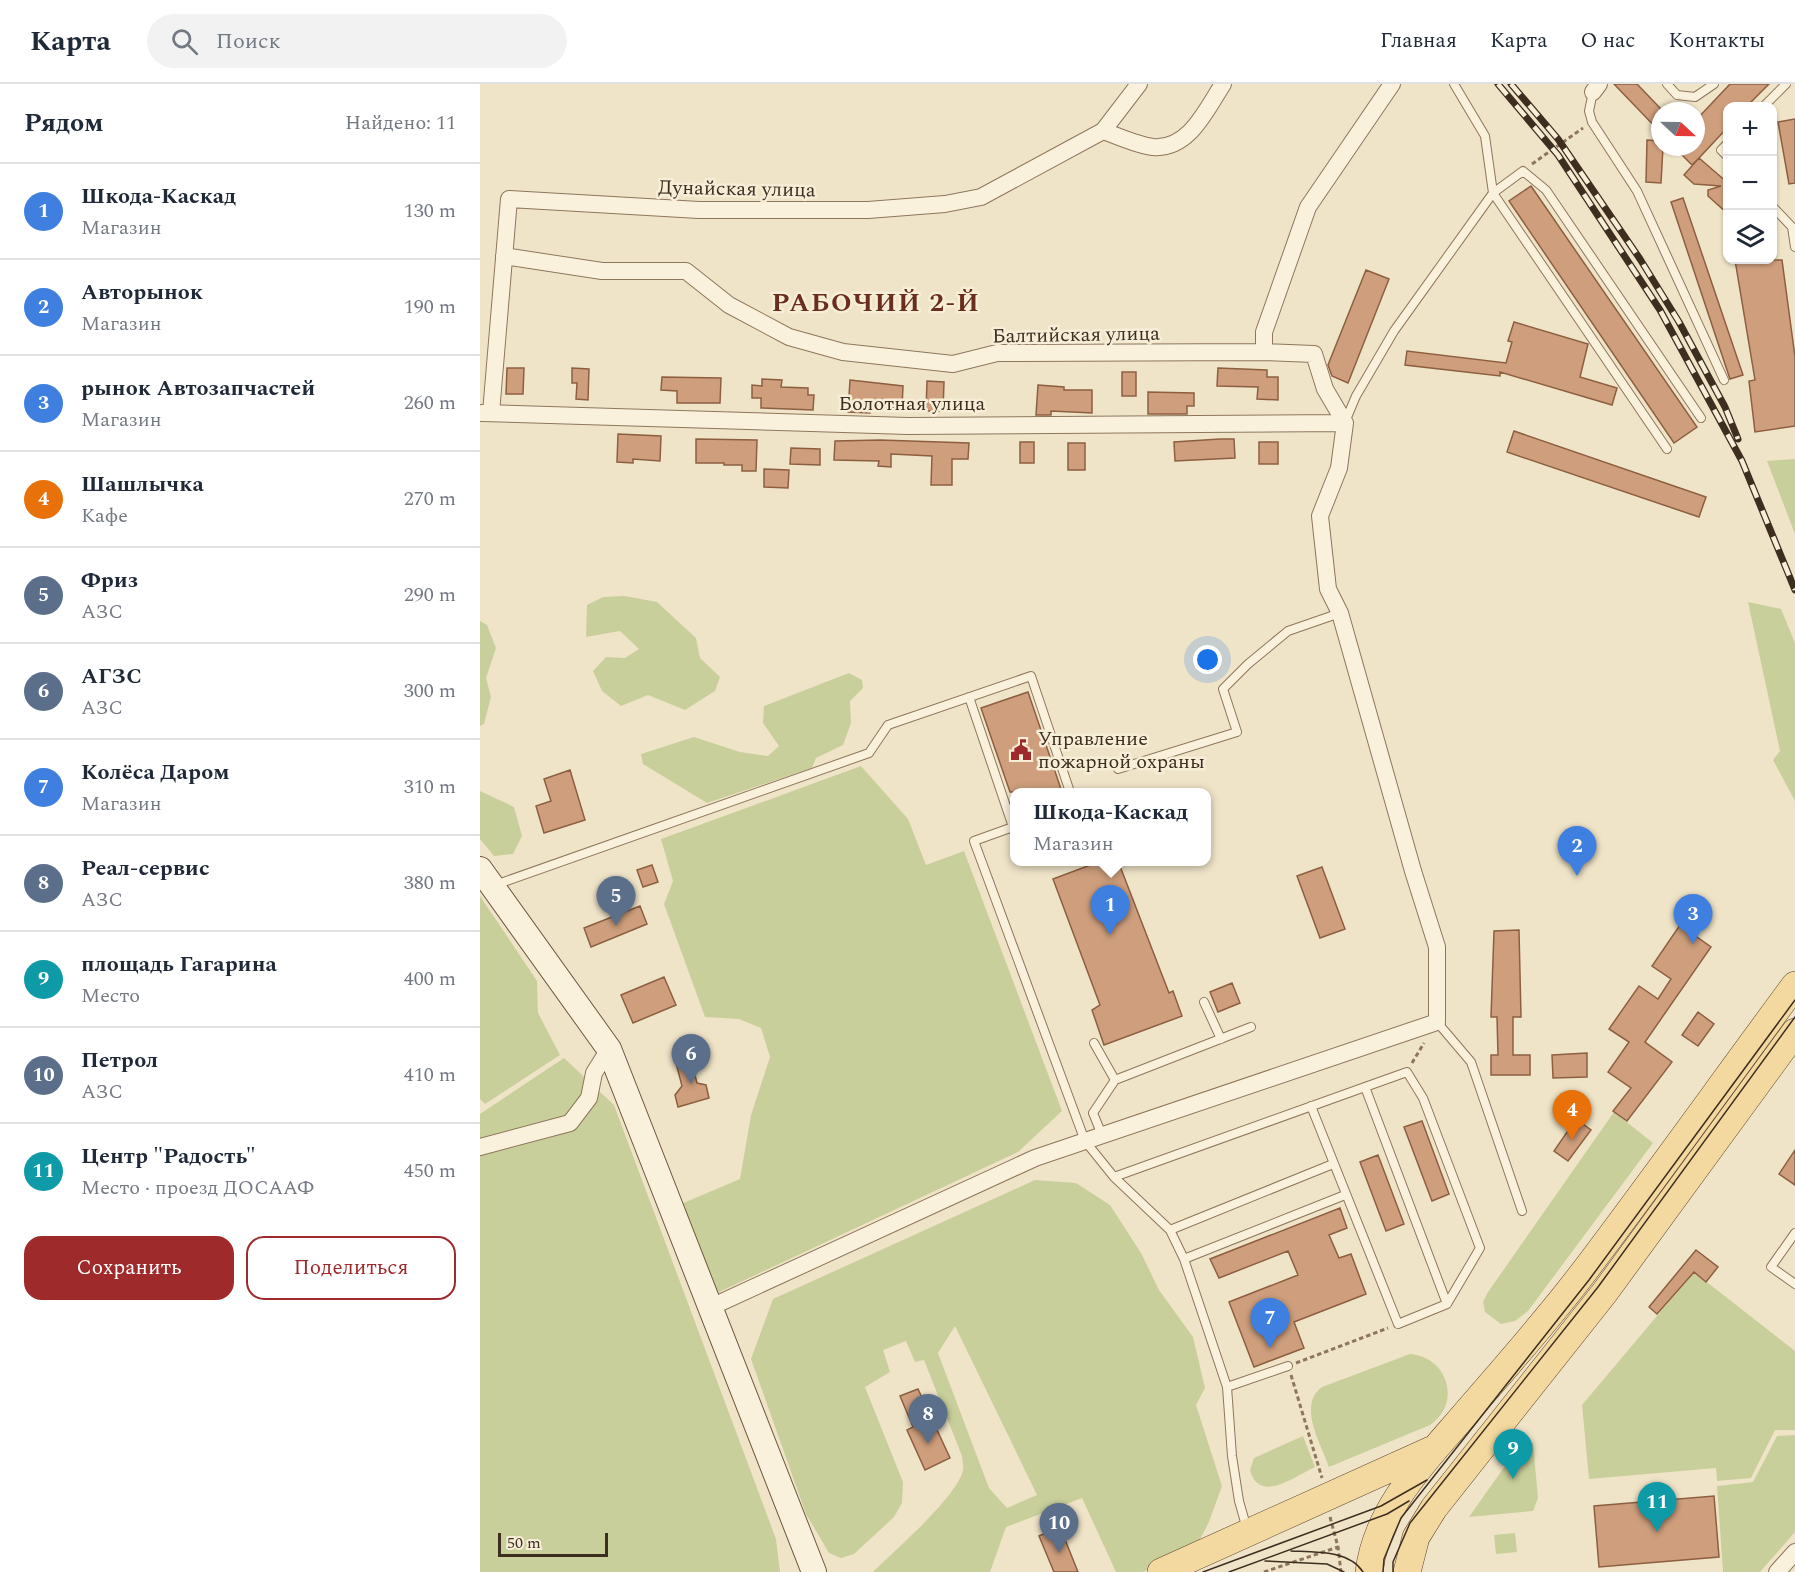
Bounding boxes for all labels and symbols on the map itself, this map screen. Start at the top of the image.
north arrow [1651,102,1705,156]
street label: Дунайская улица [658,173,816,205]
district label: РАБОЧИЙ 2‑Й [772,283,980,323]
street label: Балтийская улица [992,319,1160,351]
street label: Болотная улица [839,389,986,419]
your location [1193,645,1222,674]
place label: Управление пожарной охраны [1038,724,1205,777]
public building icon: Управление пожарной охраны [1009,738,1033,762]
pin: 2 [1558,826,1596,876]
pin: 5 [596,876,636,926]
pin: 1 [1090,886,1130,935]
pin: 3 [1674,894,1712,944]
pin: 6 [672,1034,710,1084]
pin: 4 [1552,1090,1592,1140]
pin: 7 [1250,1298,1290,1348]
pin: 8 [908,1394,948,1444]
pin: 9 [1494,1430,1532,1479]
pin: 11 [1638,1482,1676,1532]
pin: 10 [1040,1504,1078,1553]
scale bar [498,1530,608,1558]

